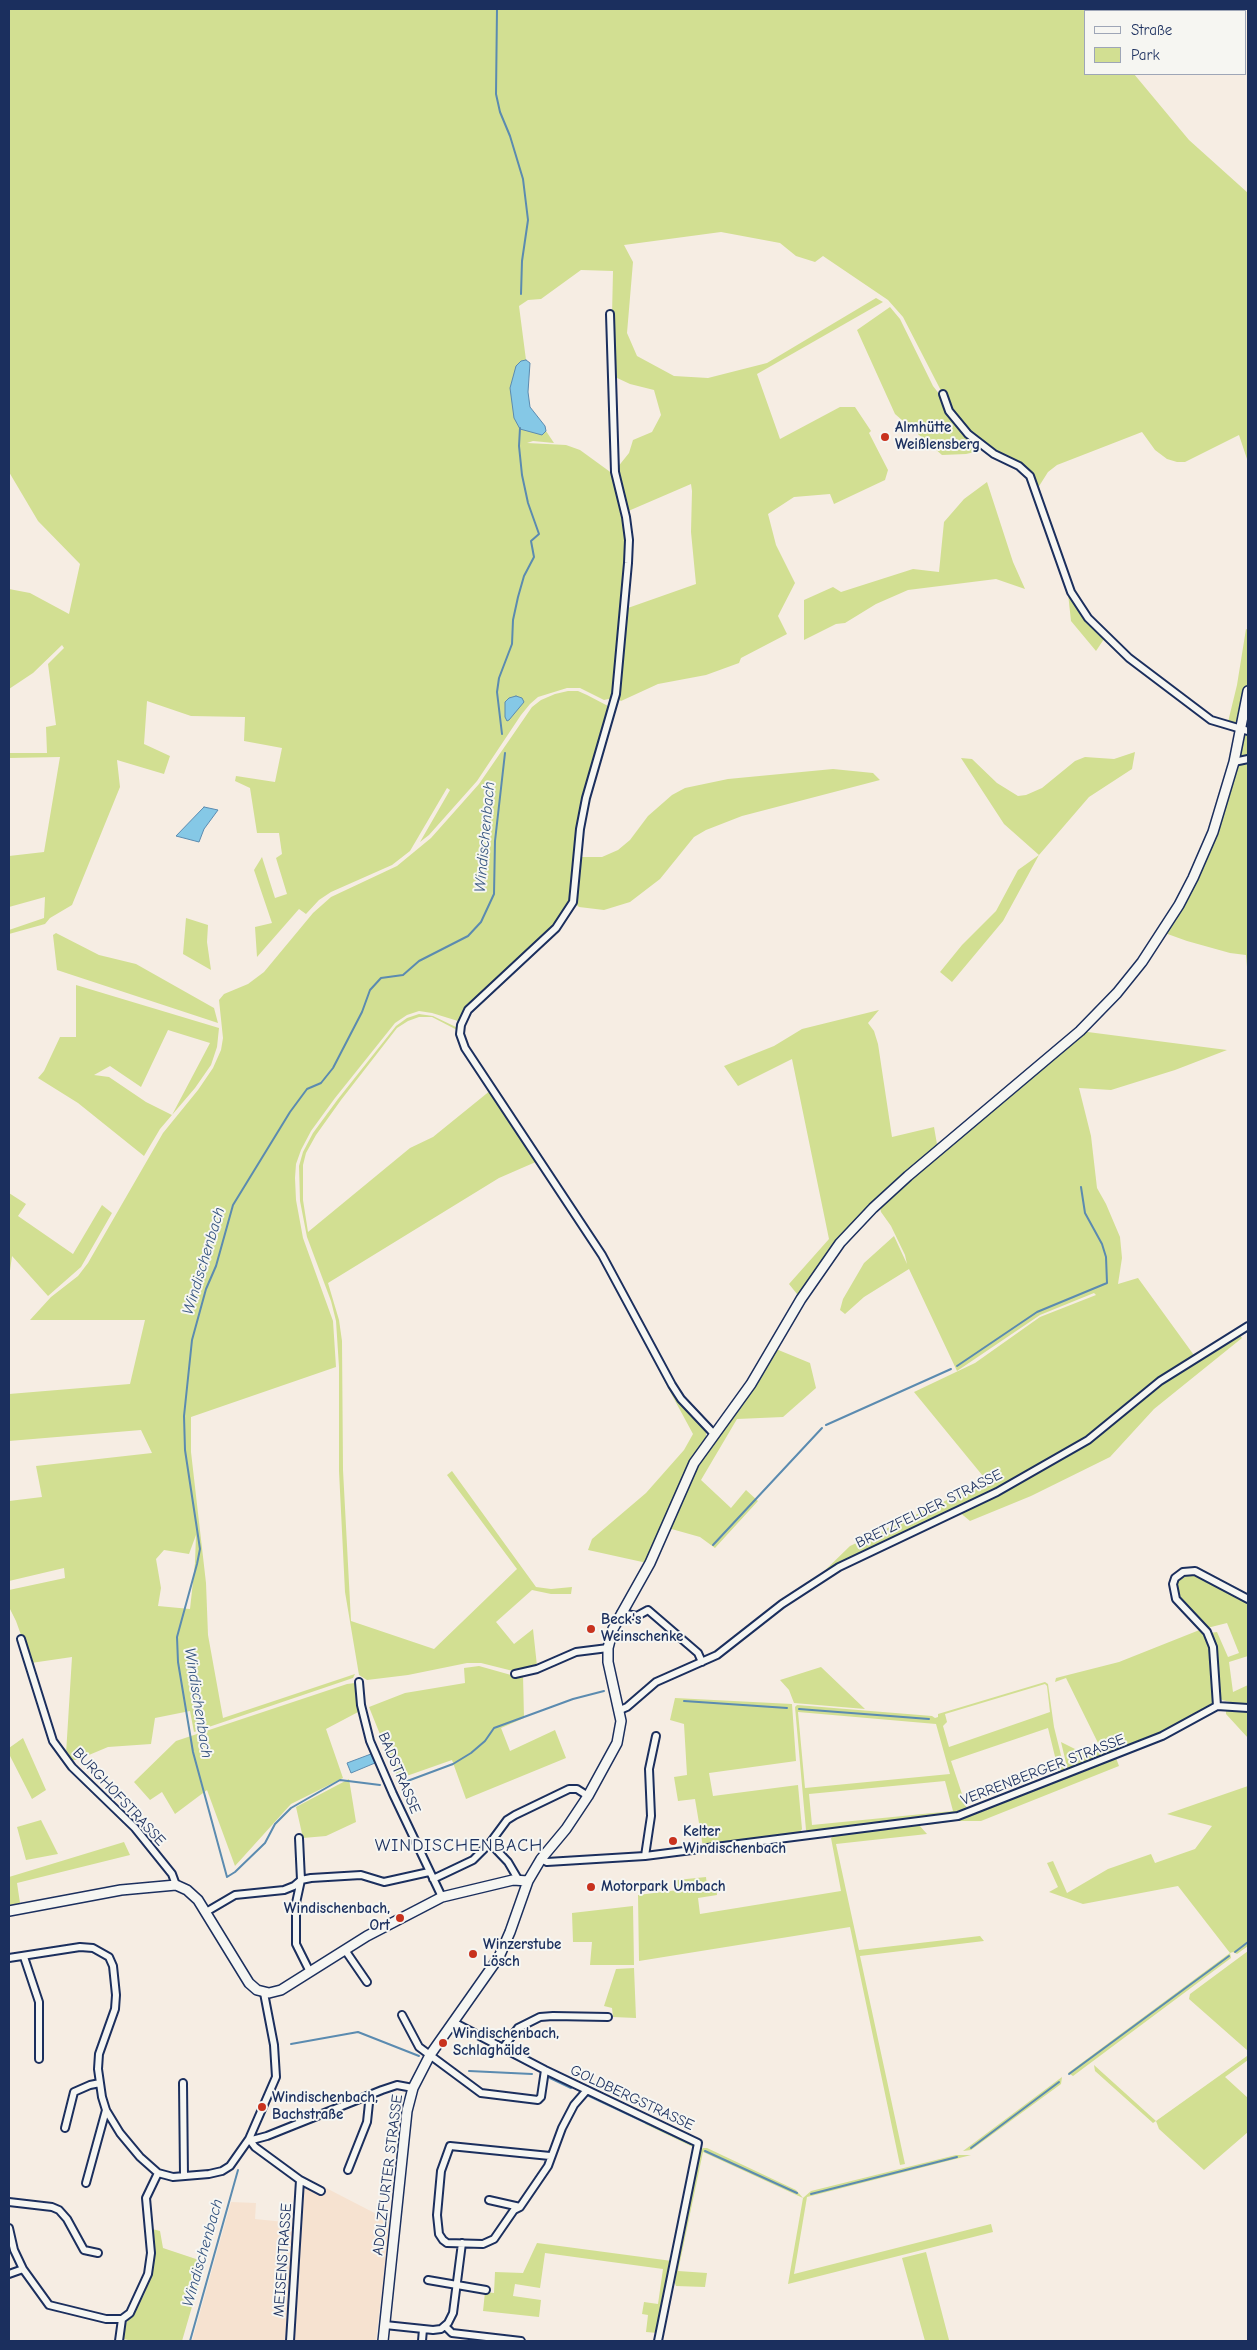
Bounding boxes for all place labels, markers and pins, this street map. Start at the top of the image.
place label: Almhütte Weißlensberg [895,419,980,454]
marker: Almhütte Weißlensberg [879,431,891,443]
place label: Beck's Weinschenke [601,1611,683,1646]
marker: Beck's Weinschenke [585,1623,597,1635]
place label: Kelter Windischenbach [683,1823,786,1858]
marker: Kelter Windischenbach [667,1835,679,1847]
place label: Motorpark Umbach [601,1878,726,1896]
marker: Motorpark Umbach [585,1881,597,1893]
place label: Windischenbach, Ort [284,1900,390,1935]
marker: Windischenbach, Ort [394,1912,406,1924]
place label: Winzerstube Lösch [483,1936,561,1971]
marker: Winzerstube Lösch [467,1948,479,1960]
place label: Windischenbach, Schlaghälde [453,2025,559,2060]
marker: Windischenbach, Schlaghälde [437,2037,449,2049]
place label: Windischenbach, Bachstraße [272,2089,378,2124]
marker: Windischenbach, Bachstraße [256,2101,268,2113]

